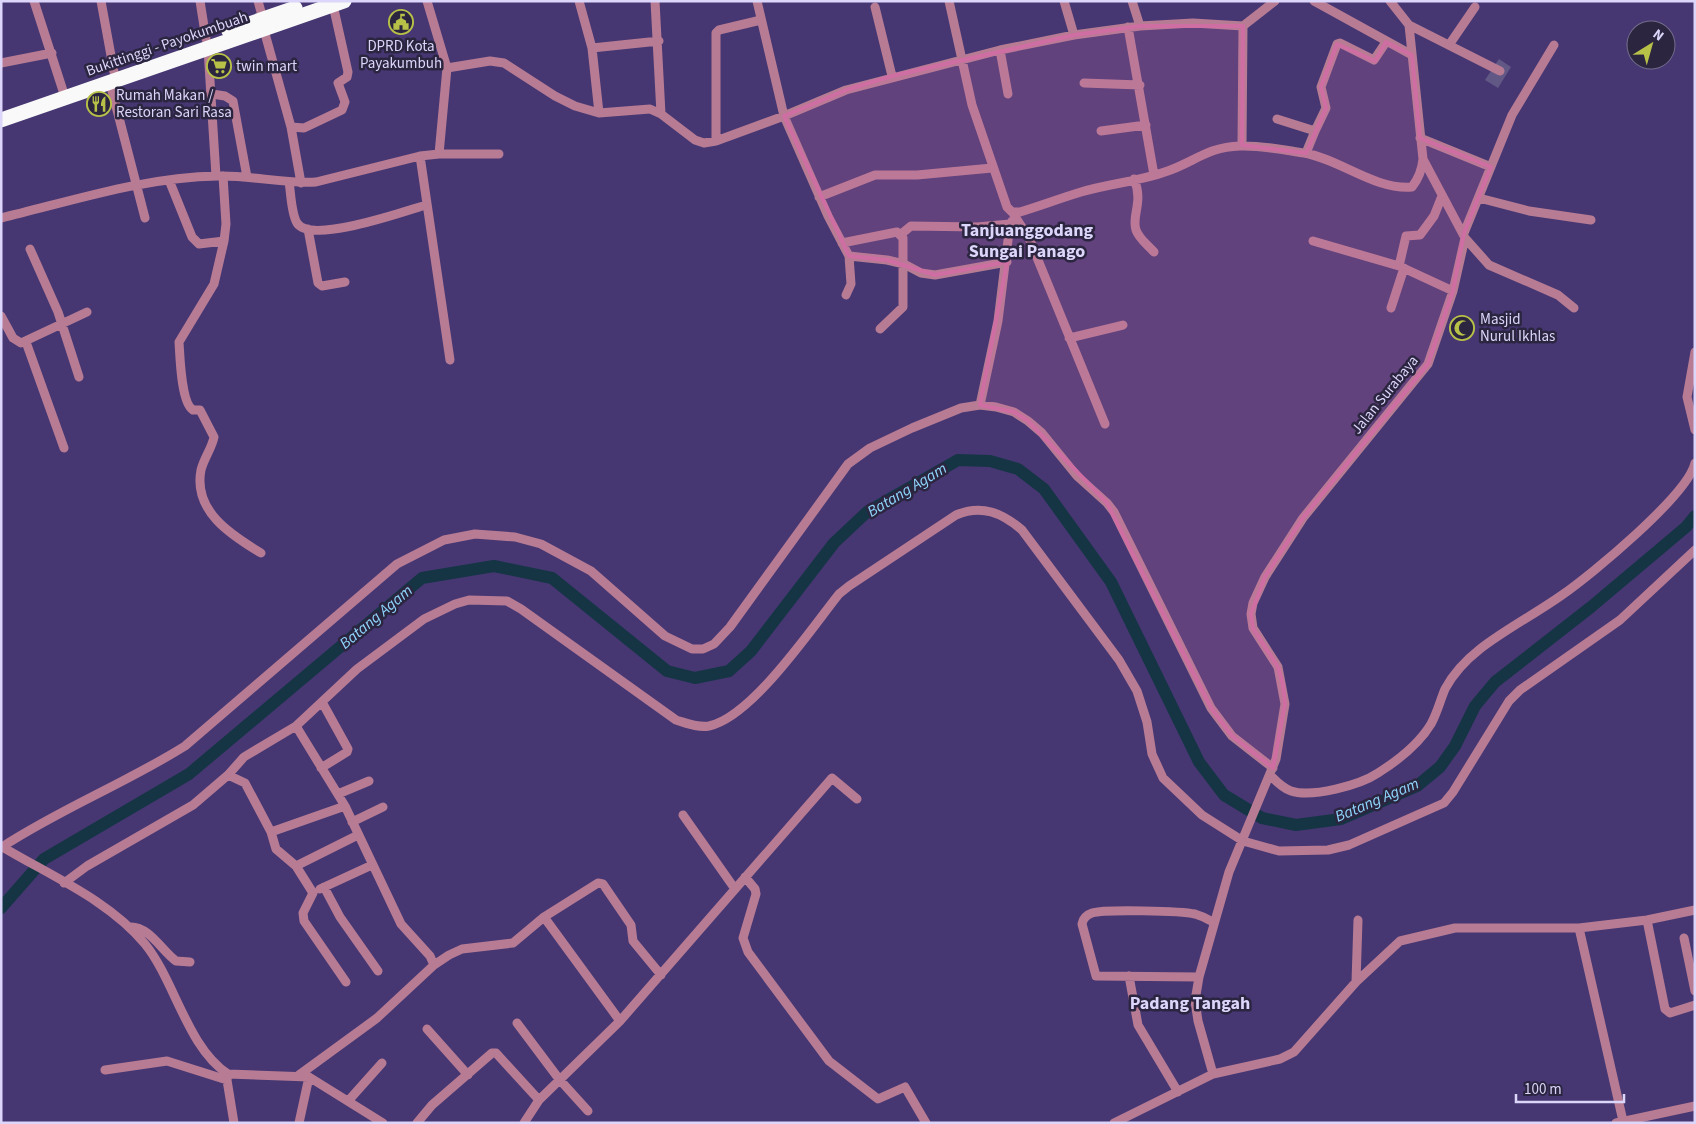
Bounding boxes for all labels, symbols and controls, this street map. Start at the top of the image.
street label: Bukittinggi - Payokumbuah [83,6,251,82]
public building icon: DPRD Kota Payakumbuh [388,9,414,35]
north arrow [1626,20,1676,70]
text: N [1648,25,1668,46]
place label: DPRD Kota Payakumbuh [360,36,442,74]
supermarket icon: twin mart [206,53,232,79]
place label: twin mart [236,56,297,77]
place label: Rumah Makan / Restoran Sari Rasa [116,85,232,123]
restaurant icon: Rumah Makan / Restoran Sari Rasa [86,91,112,117]
district label: Tanjuanggodang Sungai Panago [961,218,1094,264]
place label: Masjid Nurul Ikhlas [1480,309,1555,347]
mosque icon: Masjid Nurul Ikhlas [1449,315,1475,341]
street label: Jalan Surabaya [1347,351,1423,439]
water label: Batang Agam [863,458,951,522]
water label: Batang Agam [335,580,417,654]
water label: Batang Agam [1332,772,1422,828]
district label: Padang Tangah [1130,991,1250,1016]
scale bar [1516,1072,1624,1104]
text: 100 m [1524,1079,1562,1100]

